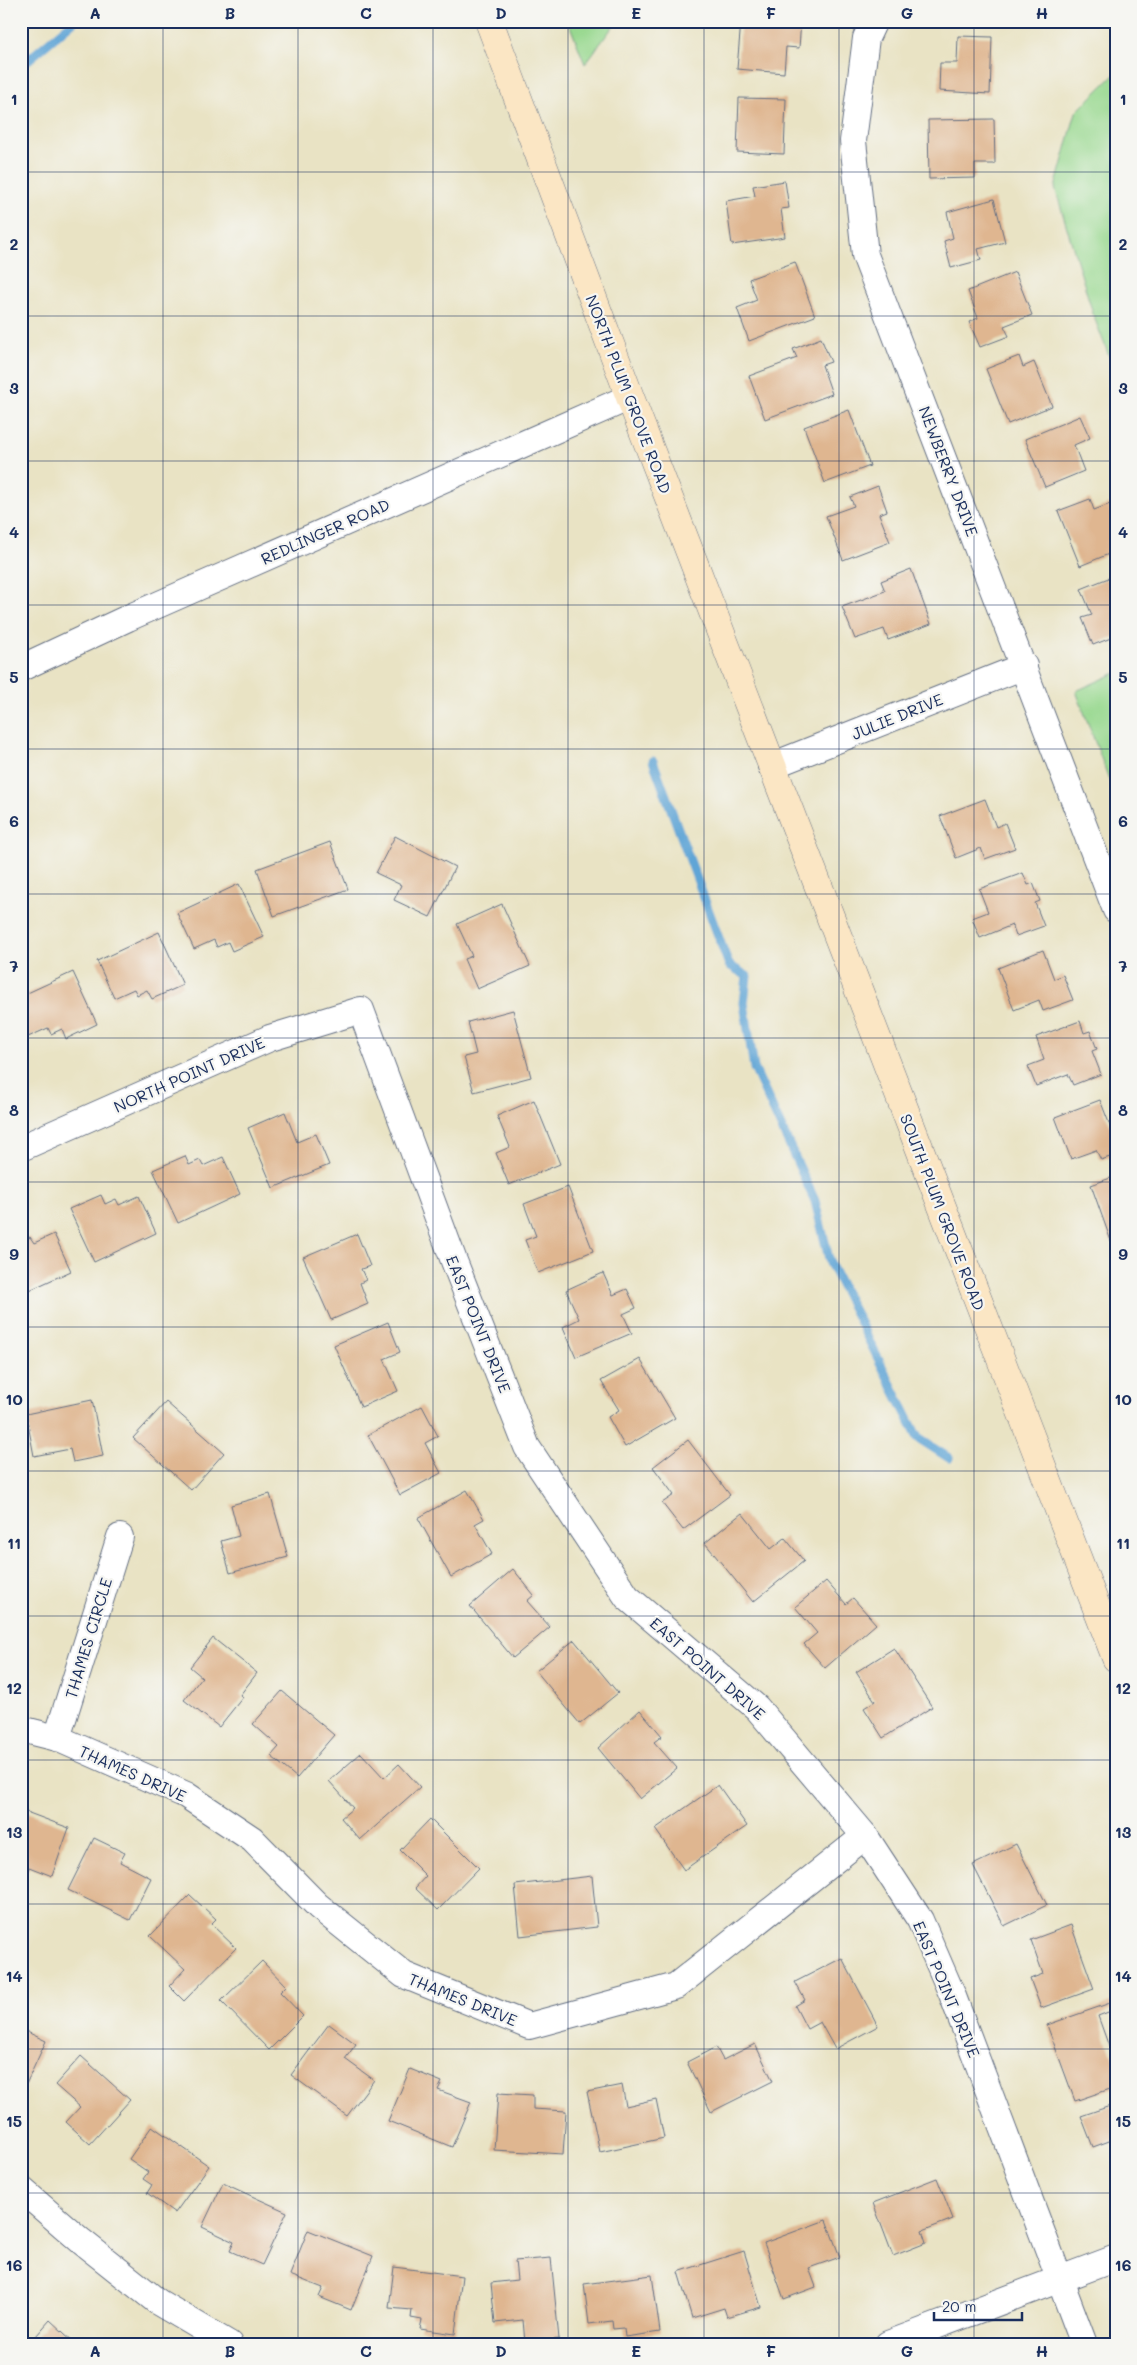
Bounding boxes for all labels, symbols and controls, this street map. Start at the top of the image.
text: A [89,2,101,23]
text: B [225,2,235,23]
text: C [360,2,372,23]
text: D [495,2,507,23]
text: E [631,2,641,23]
text: F [766,2,776,23]
text: G [901,2,913,23]
text: H [1036,2,1048,23]
text: 1 [10,88,18,109]
text: 1 [1119,88,1127,109]
text: 2 [10,233,19,254]
text: 2 [1119,233,1128,254]
street label: NORTH PLUM GROVE ROAD [581,292,677,496]
text: 3 [9,377,19,398]
text: 3 [1118,377,1128,398]
street label: NEWBERRY DRIVE [914,403,984,539]
street label: REDLINGER ROAD [257,493,393,569]
text: 4 [9,521,19,542]
text: 4 [1118,521,1128,542]
text: 5 [9,666,19,687]
text: 5 [1118,666,1128,687]
street label: JULIE DRIVE [848,688,946,744]
text: 6 [9,810,19,831]
text: 6 [1118,810,1128,831]
text: 7 [10,955,19,976]
text: 7 [1119,955,1128,976]
street label: NORTH POINT DRIVE [110,1031,268,1117]
text: 8 [9,1099,19,1120]
text: 8 [1118,1099,1128,1120]
street label: SOUTH PLUM GROVE ROAD [896,1111,990,1313]
text: 9 [9,1243,19,1264]
text: 9 [1118,1243,1128,1264]
street label: EAST POINT DRIVE [442,1252,516,1396]
text: 10 [5,1388,23,1409]
text: 10 [1114,1388,1132,1409]
text: 11 [7,1532,21,1553]
text: 11 [1116,1532,1130,1553]
street label: THAMES CIRCLE [60,1575,116,1701]
street label: EAST POINT DRIVE [646,1612,770,1724]
text: 12 [6,1677,22,1698]
text: 12 [1115,1677,1131,1698]
street label: THAMES DRIVE [76,1740,190,1806]
text: 13 [6,1821,23,1842]
text: 13 [1115,1821,1132,1842]
street label: EAST POINT DRIVE [909,1918,985,2060]
text: 14 [5,1965,23,1986]
text: 14 [1114,1965,1132,1986]
street label: THAMES DRIVE [406,1968,520,2030]
text: 15 [6,2110,22,2131]
text: 15 [1115,2110,1131,2131]
text: 16 [6,2254,23,2275]
text: 16 [1115,2254,1132,2275]
scale bar [934,2290,1022,2322]
text: 20 m [942,2296,976,2316]
text: A [89,2340,101,2361]
text: B [225,2340,235,2361]
text: C [360,2340,372,2361]
text: D [495,2340,507,2361]
text: E [631,2340,641,2361]
text: F [766,2340,776,2361]
text: G [901,2340,913,2361]
text: H [1036,2340,1048,2361]

